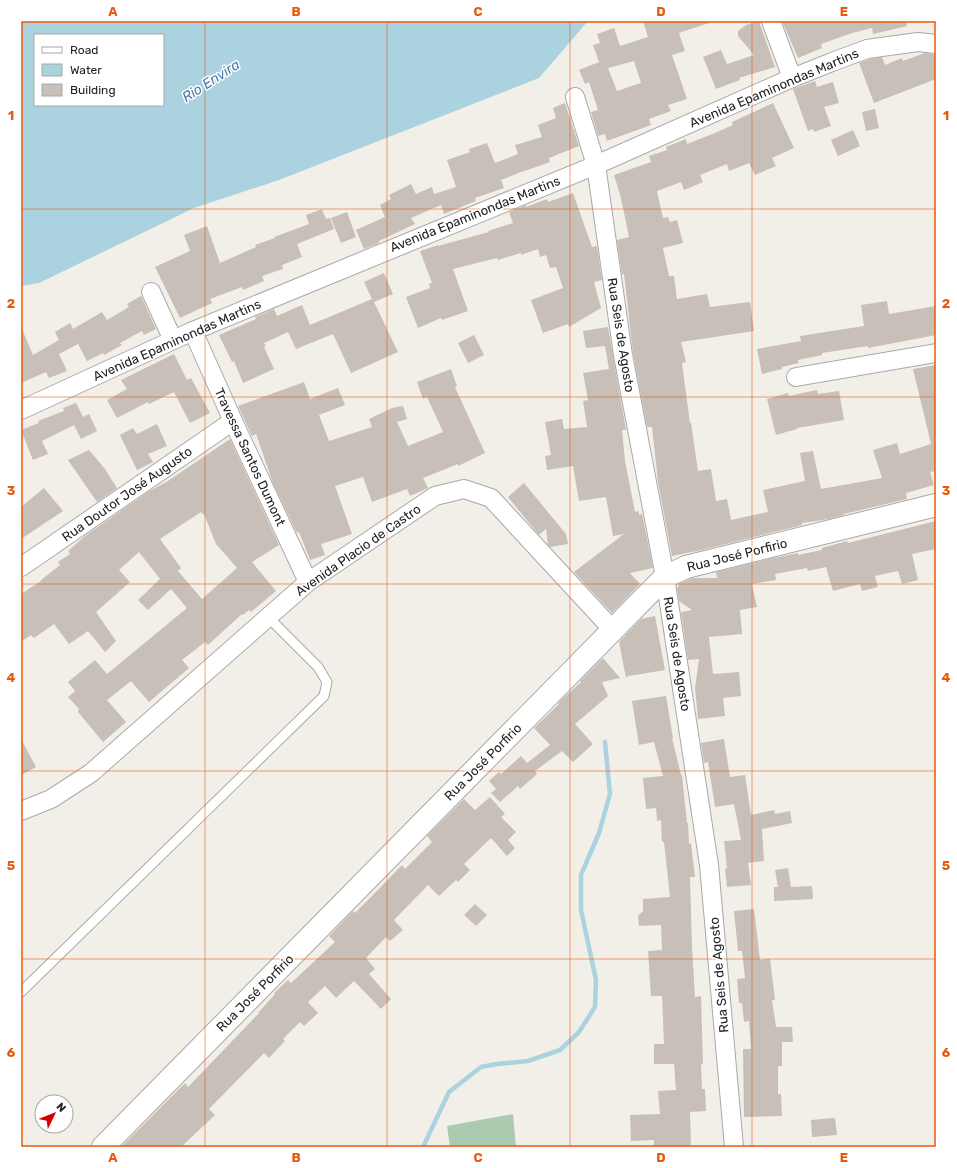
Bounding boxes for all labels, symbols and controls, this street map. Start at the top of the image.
text: A [108,4,118,19]
text: B [291,4,301,19]
text: C [473,4,483,19]
text: D [656,4,666,19]
text: E [840,4,848,19]
legend [34,34,164,106]
text: Road [70,43,98,57]
street label: Avenida Epaminondas Martins [687,45,861,131]
water label: Rio Envira [179,56,243,106]
text: Water [70,63,102,77]
text: Building [70,83,116,97]
text: 1 [8,108,14,123]
text: 1 [943,108,949,123]
street label: Avenida Epaminondas Martins [388,173,563,255]
street label: Rua Seis de Agosto [604,277,637,394]
text: 2 [7,296,15,311]
street label: Avenida Epaminondas Martins [91,296,264,384]
text: 2 [942,296,950,311]
street label: Travessa Santos Dumont [211,386,289,528]
street label: Rua Doutor José Augusto [59,443,195,545]
text: 3 [7,483,16,498]
text: 3 [942,483,951,498]
street label: Avenida Placio de Castro [293,501,423,599]
street label: Rua José Porfirio [685,535,789,575]
street label: Rua Seis de Agosto [660,596,693,713]
text: 4 [7,670,16,685]
text: 4 [942,670,951,685]
street label: Rua José Porfirio [441,720,525,804]
text: 5 [7,858,15,873]
text: 5 [942,858,950,873]
street label: Rua Seis de Agosto [706,917,733,1033]
street label: Rua José Porfirio [213,951,297,1035]
text: 6 [7,1045,16,1060]
text: 6 [942,1045,951,1060]
north arrow [34,1094,74,1134]
text: N [53,1100,68,1115]
text: A [108,1150,118,1165]
text: B [291,1150,301,1165]
text: C [473,1150,483,1165]
text: D [656,1150,666,1165]
text: E [840,1150,848,1165]

